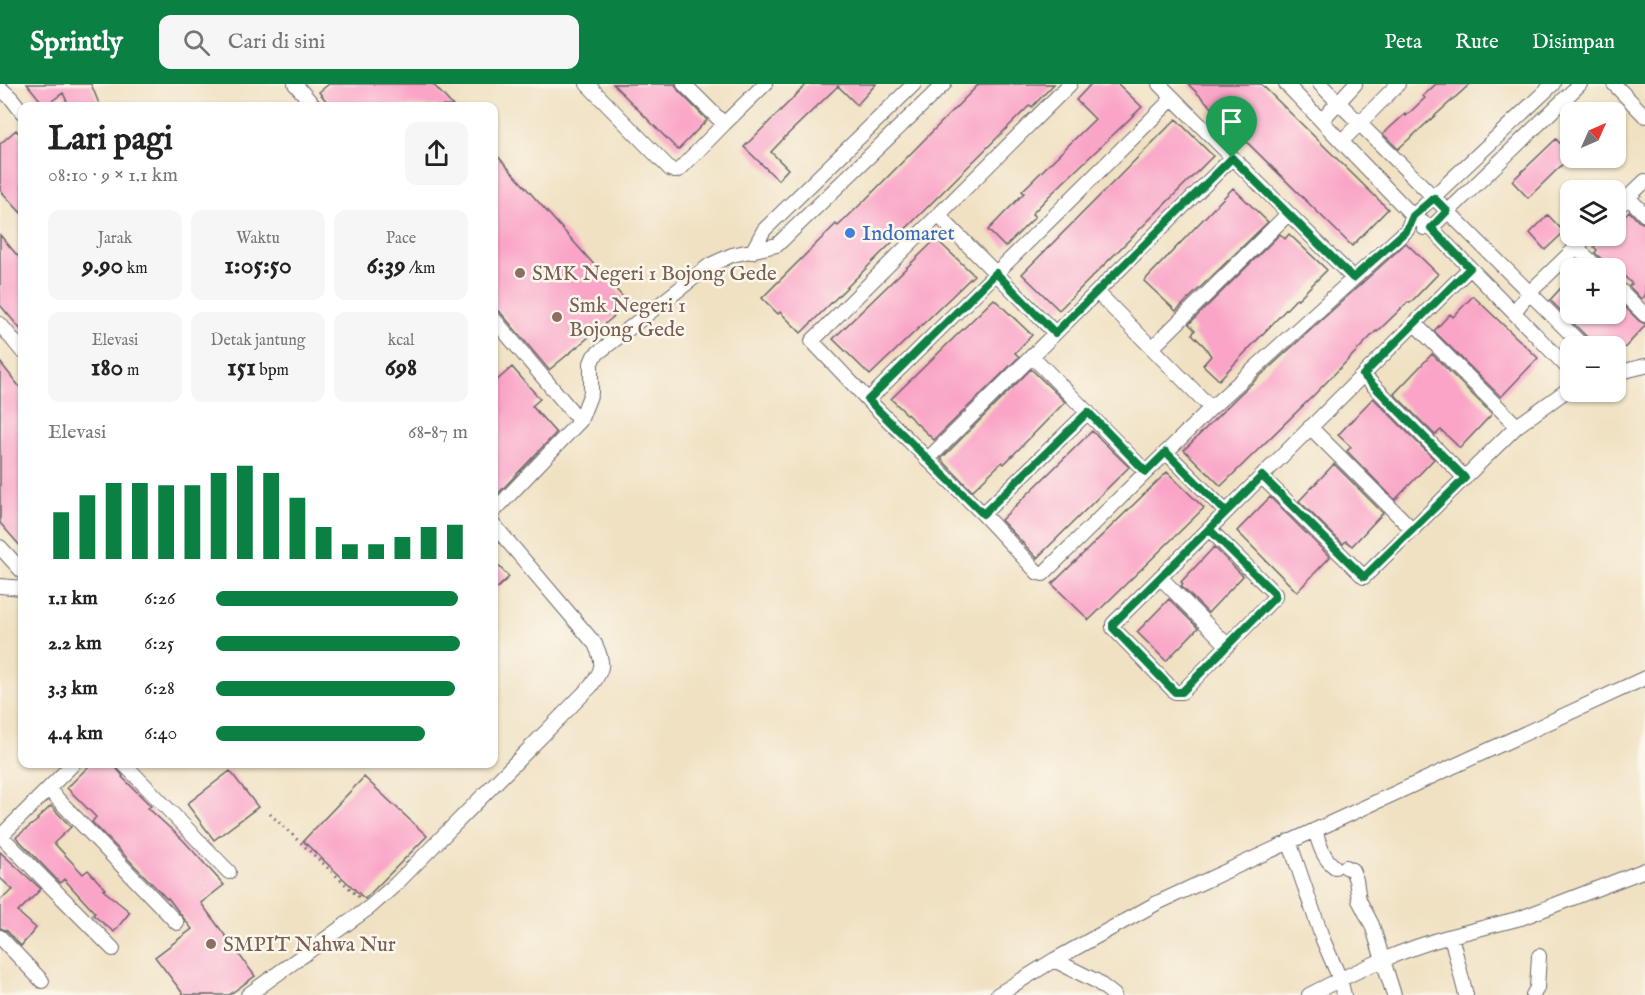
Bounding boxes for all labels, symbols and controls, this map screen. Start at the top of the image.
search box [159,15,579,69]
text: Sprintly [30,25,123,60]
icon: search [180,26,213,59]
text: Cari di sini [228,28,325,56]
text: Peta [1384,29,1422,56]
text: Rute [1455,29,1499,56]
text: Disimpan [1532,29,1615,56]
pin [1206,96,1257,158]
north arrow [1560,102,1626,168]
map controls [1560,102,1626,402]
icon: arrive [1215,105,1248,138]
text: Lari pagi [48,119,173,161]
button: share [405,122,468,185]
text: 08:10 · 9 × 1.1 km [48,163,178,188]
button: layers [1560,180,1626,246]
place label: Indomaret [862,221,955,248]
marker: Indomaret [843,226,857,240]
text: Jarak [98,229,132,249]
text: Waktu [236,229,280,249]
text: Pace [386,229,416,249]
text: 9.90 [82,249,123,282]
text: 1:05:50 [224,249,292,282]
text: 6:39 [367,249,406,282]
button: + [1560,258,1626,324]
text: km [123,259,148,279]
text: /km [406,259,435,279]
place label: SMK Negeri 1 Bojong Gede [532,261,777,288]
marker: SMK Negeri 1 Bojong Gede [513,266,527,280]
place label: Smk Negeri 1 Bojong Gede [569,293,686,344]
marker: Smk Negeri 1 Bojong Gede [550,310,564,324]
text: Elevasi [92,331,138,351]
text: Detak jantung [211,331,305,351]
text: kcal [388,331,414,351]
button: − [1560,336,1626,402]
text: 180 [91,351,123,384]
text: 151 [227,351,256,384]
text: 698 [385,351,417,384]
text: m [123,361,139,381]
text: bpm [256,361,289,381]
text: Elevasi [48,420,106,445]
text: 68–87 m [408,420,468,445]
text: 1.1 km [48,586,98,611]
text: 6:26 [144,586,176,611]
text: 2.2 km [48,631,102,656]
text: 6:25 [144,631,174,656]
text: 3.3 km [48,676,98,701]
text: 6:28 [144,676,175,701]
text: 4.4 km [48,721,103,746]
text: 6:40 [144,721,177,746]
place label: SMPIT Nahwa Nur [223,932,396,959]
marker: SMPIT Nahwa Nur [204,937,218,951]

